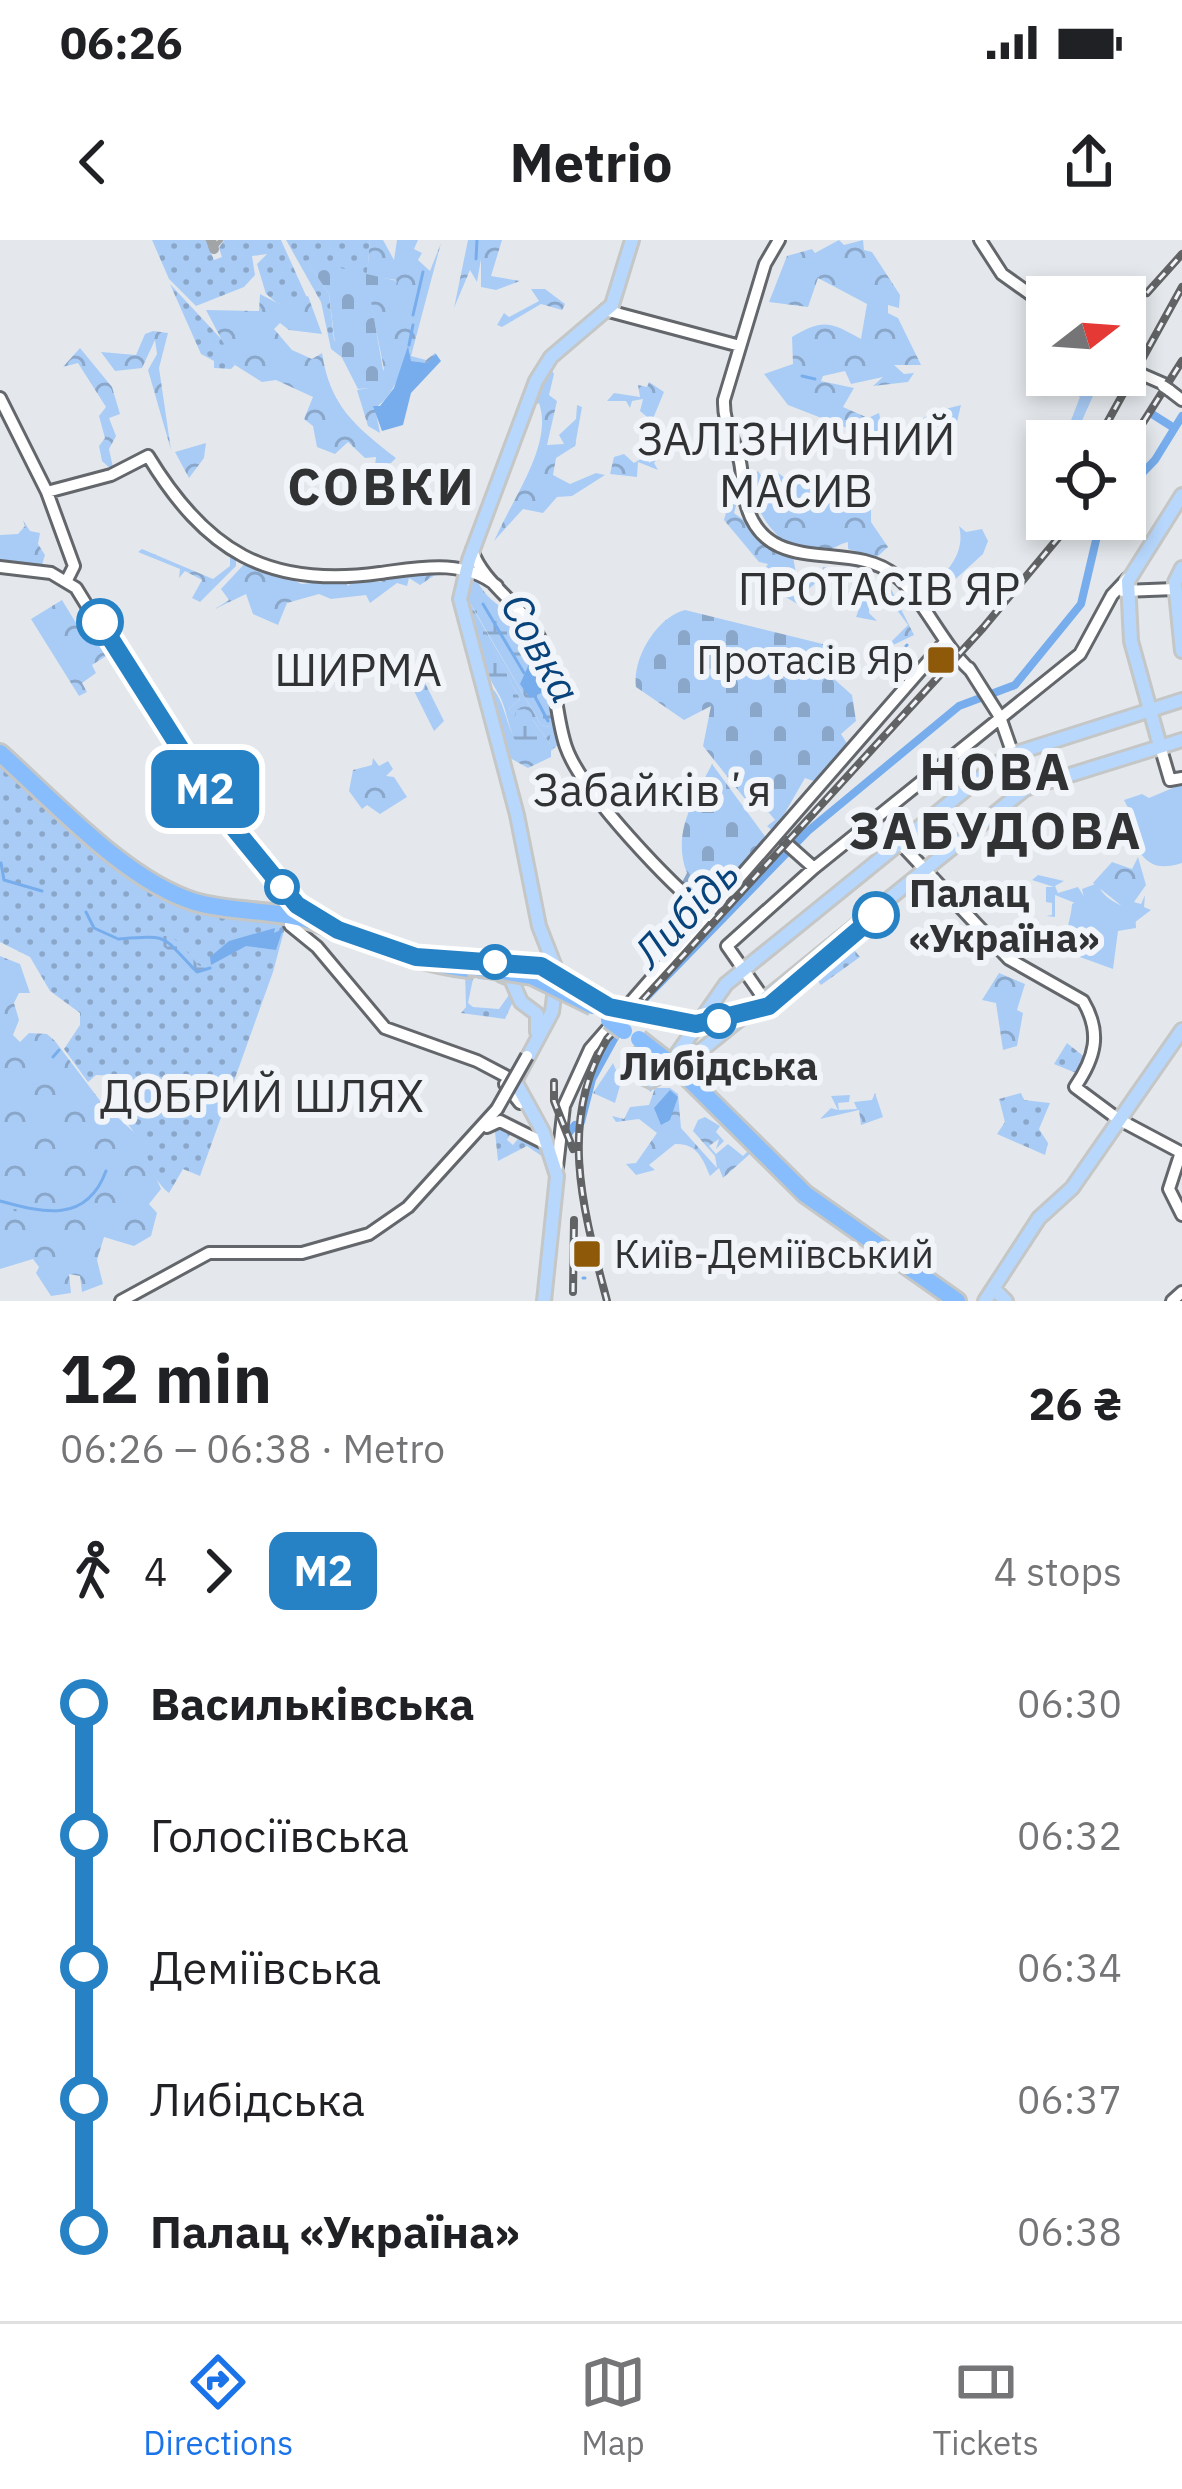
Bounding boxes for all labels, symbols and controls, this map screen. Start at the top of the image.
text: 06:26 [60,13,183,71]
text: Metrio [510,127,672,197]
icon: back [60,129,126,195]
icon: share [1056,129,1122,195]
north arrow [1026,276,1146,396]
map controls [1026,276,1146,540]
district label: ЗАЛІЗНИЧНИЙ МАСИВ [637,409,955,519]
button: locate [1026,420,1146,540]
district label: СОВКИ [287,453,477,519]
district label: ПРОТАСІВ ЯР [738,559,1020,617]
water label: Совка [489,583,594,712]
unlabelled marker [78,600,122,644]
place label: Протасів Яр [696,634,914,685]
district label: ШИРМА [274,640,442,698]
marker: Протасів Яр [925,644,957,676]
district label: НОВА ЗАБУДОВА [849,738,1143,863]
line badge: M2 [151,750,259,828]
district label: Забайківʼя [533,760,772,818]
text: M2 [175,761,235,816]
water label: Либідь [619,847,751,980]
place label: Палац «Україна» [909,867,1100,963]
unlabelled marker [266,871,298,903]
marker: Палац «Україна» [854,893,898,937]
unlabelled marker [479,946,511,978]
marker: Либідська [703,1005,735,1037]
place label: Либідська [620,1040,818,1091]
district label: ДОБРИЙ ШЛЯХ [100,1066,424,1124]
place label: Київ-Деміївський [614,1228,934,1279]
marker: Київ-Деміївський [571,1238,603,1270]
text: 12 min [60,1335,272,1421]
text: 26 ₴ [1028,1374,1122,1432]
text: 06:26 – 06:38 · Metro [60,1423,445,1474]
icon: walk [60,1538,126,1604]
icon: forward [185,1538,251,1604]
text: M2 [293,1543,353,1598]
text: 4 [144,1546,167,1597]
text: 4 stops [994,1546,1122,1597]
text: Васильківська [150,1674,475,1732]
text: 06:30 [1017,1678,1122,1729]
text: Голосіївська [150,1806,409,1864]
text: 06:32 [1017,1810,1122,1861]
text: Деміївська [150,1938,381,1996]
text: 06:34 [1017,1942,1122,1993]
text: Либідська [150,2070,365,2128]
text: 06:37 [1017,2074,1122,2125]
text: Палац «Україна» [150,2202,520,2260]
text: 06:38 [1017,2206,1122,2257]
tab: Directions [143,2349,293,2464]
tab: Map [580,2349,646,2464]
tab: Tickets [932,2349,1039,2464]

